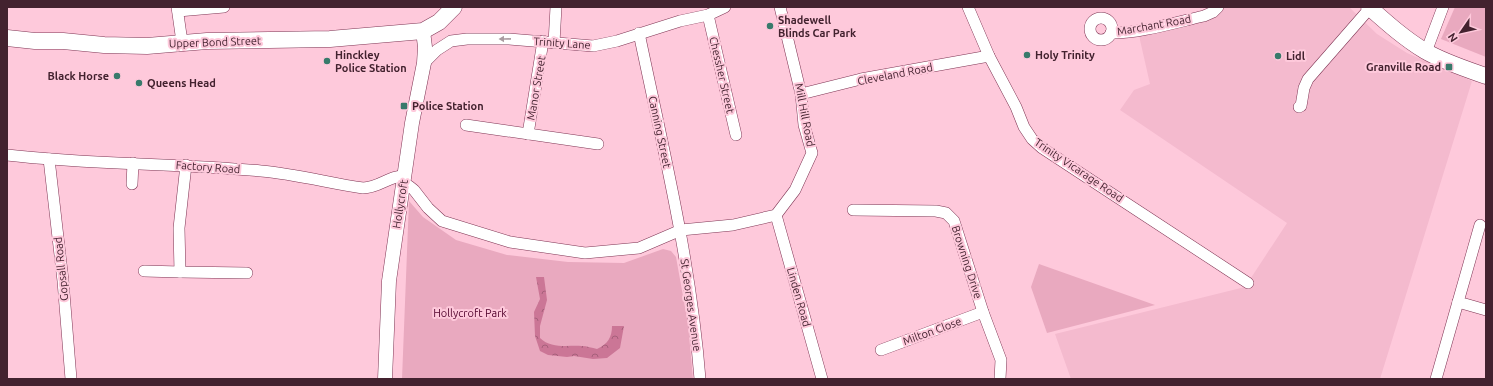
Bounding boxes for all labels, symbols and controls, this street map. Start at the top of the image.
north arrow [1441,12,1481,52]
street label: Marchant Road [1116,13,1192,37]
place label: Shadewell Blinds Car Park [778,14,857,39]
marker: Shadewell Blinds Car Park [765,21,775,31]
text: N [1445,31,1460,44]
street label: Upper Bond Street [169,34,262,50]
street label: Trinity Lane [533,35,591,51]
street label: Chessher Street [707,35,737,115]
one-way arrow [498,36,511,42]
place label: Hinckley Police Station [335,49,407,74]
place label: Holy Trinity [1035,49,1095,61]
marker: Holy Trinity [1022,50,1032,60]
place label: Lidl [1286,50,1306,62]
marker: Lidl [1273,51,1283,61]
street label: Manor Street [524,54,548,121]
marker: Hinckley Police Station [322,56,332,66]
street label: Cleveland Road [856,61,934,87]
place label: Granville Road [1366,61,1441,73]
marker: Granville Road [1444,62,1454,72]
place label: Black Horse [47,70,109,82]
marker: Black Horse [112,71,122,81]
place label: Queens Head [147,77,216,89]
marker: Queens Head [134,78,144,88]
street label: Mill Hill Road [793,82,817,148]
street label: Canning Street [646,95,674,170]
place label: Police Station [412,100,484,112]
marker: Police Station [399,101,409,111]
street label: Trinity Vicarage Road [1032,136,1126,204]
street label: Factory Road [175,159,241,175]
street label: Hollycroft [390,178,410,229]
street label: Browning Drive [950,224,984,300]
street label: Gopsall Road [52,236,70,302]
street label: St Georges Avenue [679,258,703,352]
street label: Linden Road [785,266,813,328]
park label: Hollycroft Park [433,307,507,319]
street label: Milton Close [901,315,963,347]

